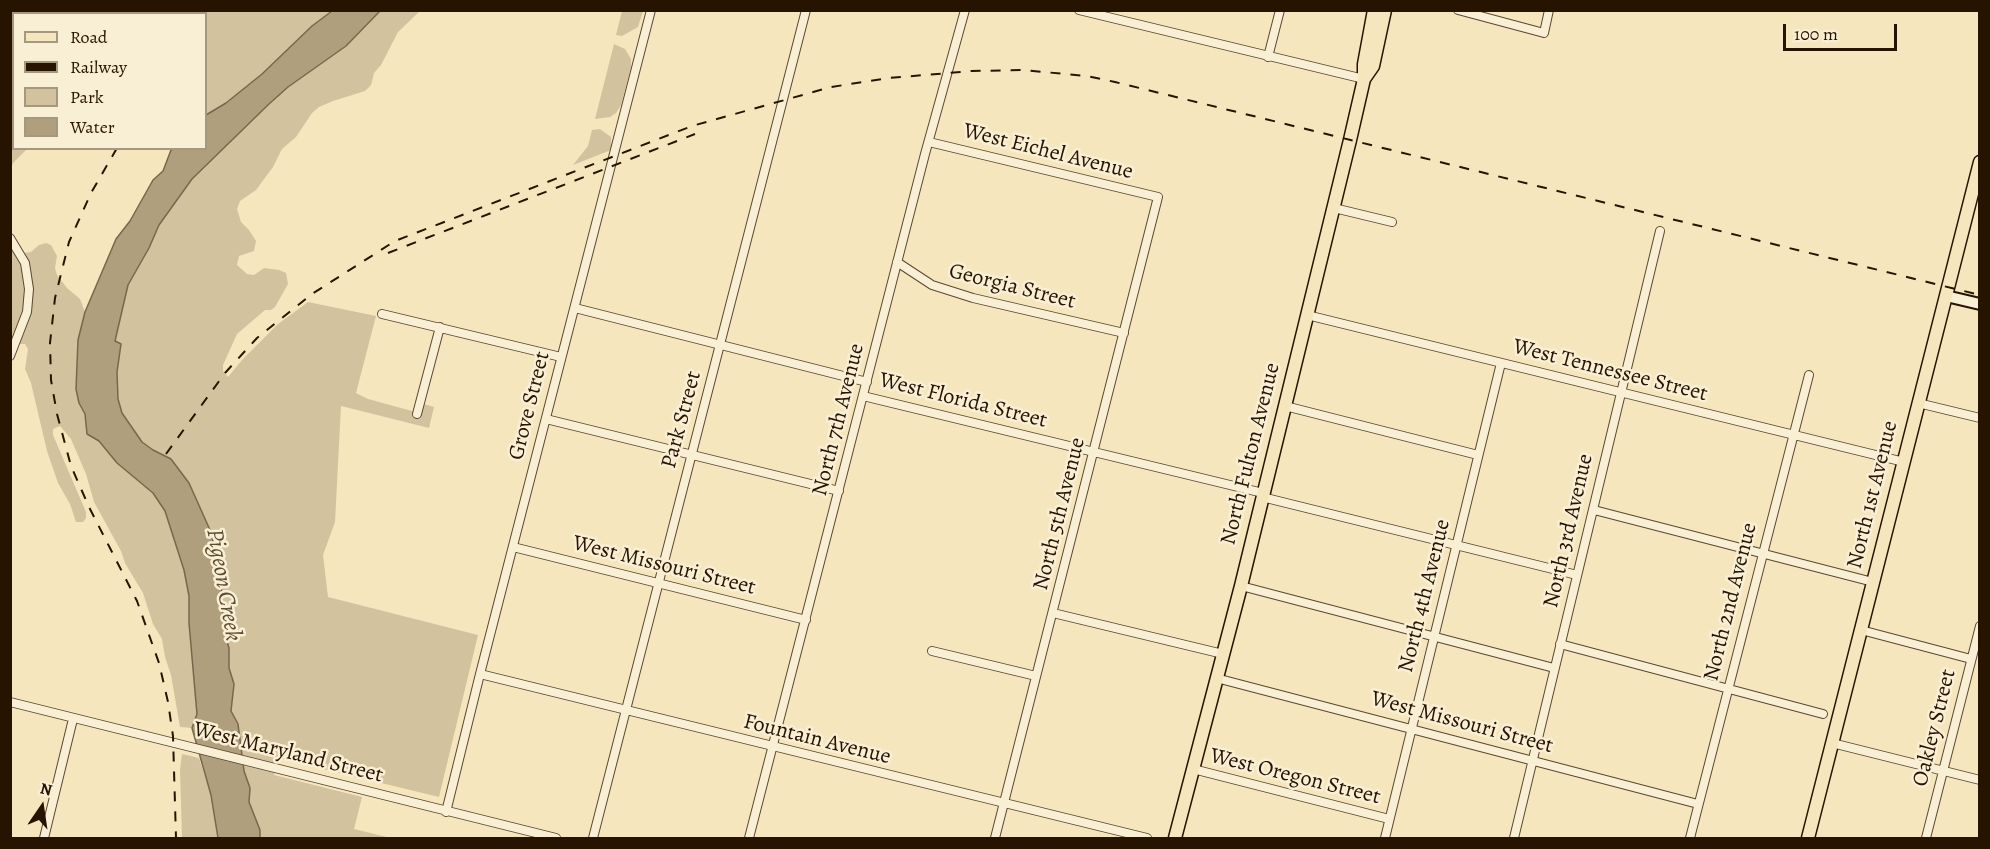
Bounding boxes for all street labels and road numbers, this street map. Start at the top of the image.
street label: West Eichel Avenue [960,118,1136,186]
street label: Georgia Street [946,259,1078,315]
street label: West Tennessee Street [1510,334,1710,408]
street label: North 7th Avenue [807,341,871,499]
street label: Grove Street [504,349,556,463]
street label: North Fulton Avenue [1216,360,1286,548]
street label: West Florida Street [876,367,1050,435]
street label: Park Street [656,368,708,472]
street label: North 1st Avenue [1842,418,1904,572]
street label: North 5th Avenue [1028,435,1092,593]
street label: North 3rd Avenue [1538,451,1600,611]
street label: North 4th Avenue [1393,517,1457,675]
street label: North 2nd Avenue [1699,520,1763,684]
street label: West Missouri Street [570,531,758,601]
street label: Oakley Street [1908,667,1962,789]
street label: West Missouri Street [1368,686,1556,760]
street label: Fountain Avenue [741,709,893,771]
street label: West Maryland Street [191,717,385,789]
street label: West Oregon Street [1207,743,1383,811]

